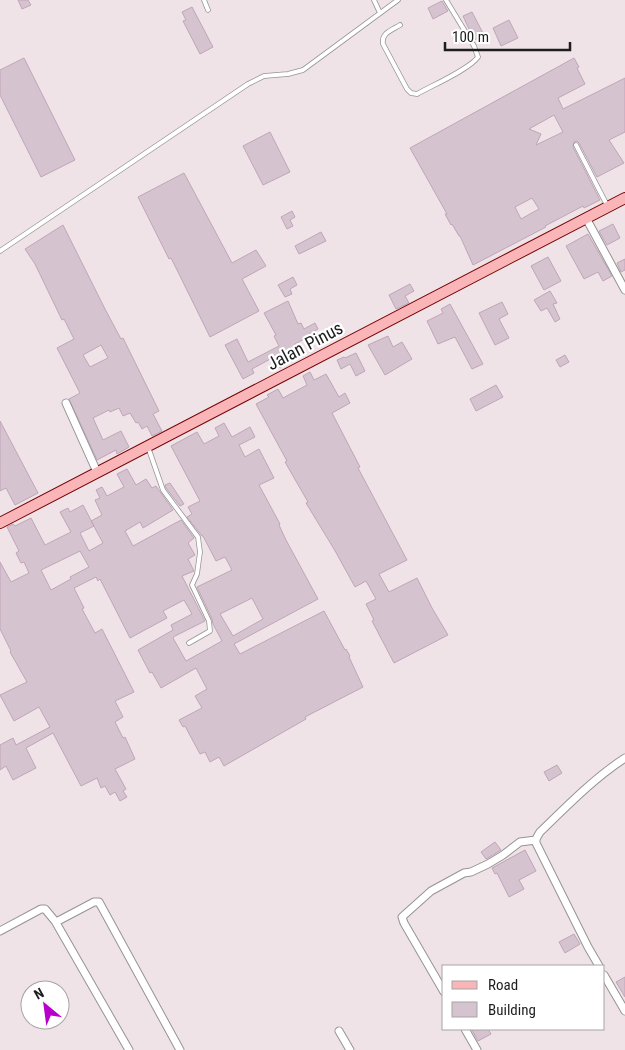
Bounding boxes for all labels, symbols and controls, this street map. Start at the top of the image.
scale bar [445,20,570,52]
text: 100 m [452,28,489,46]
street label: Jalan Pinus [263,317,346,374]
legend [442,965,605,1030]
text: Road [488,976,518,994]
north arrow [20,980,70,1030]
text: N [31,985,46,1003]
text: Building [488,1001,536,1019]

